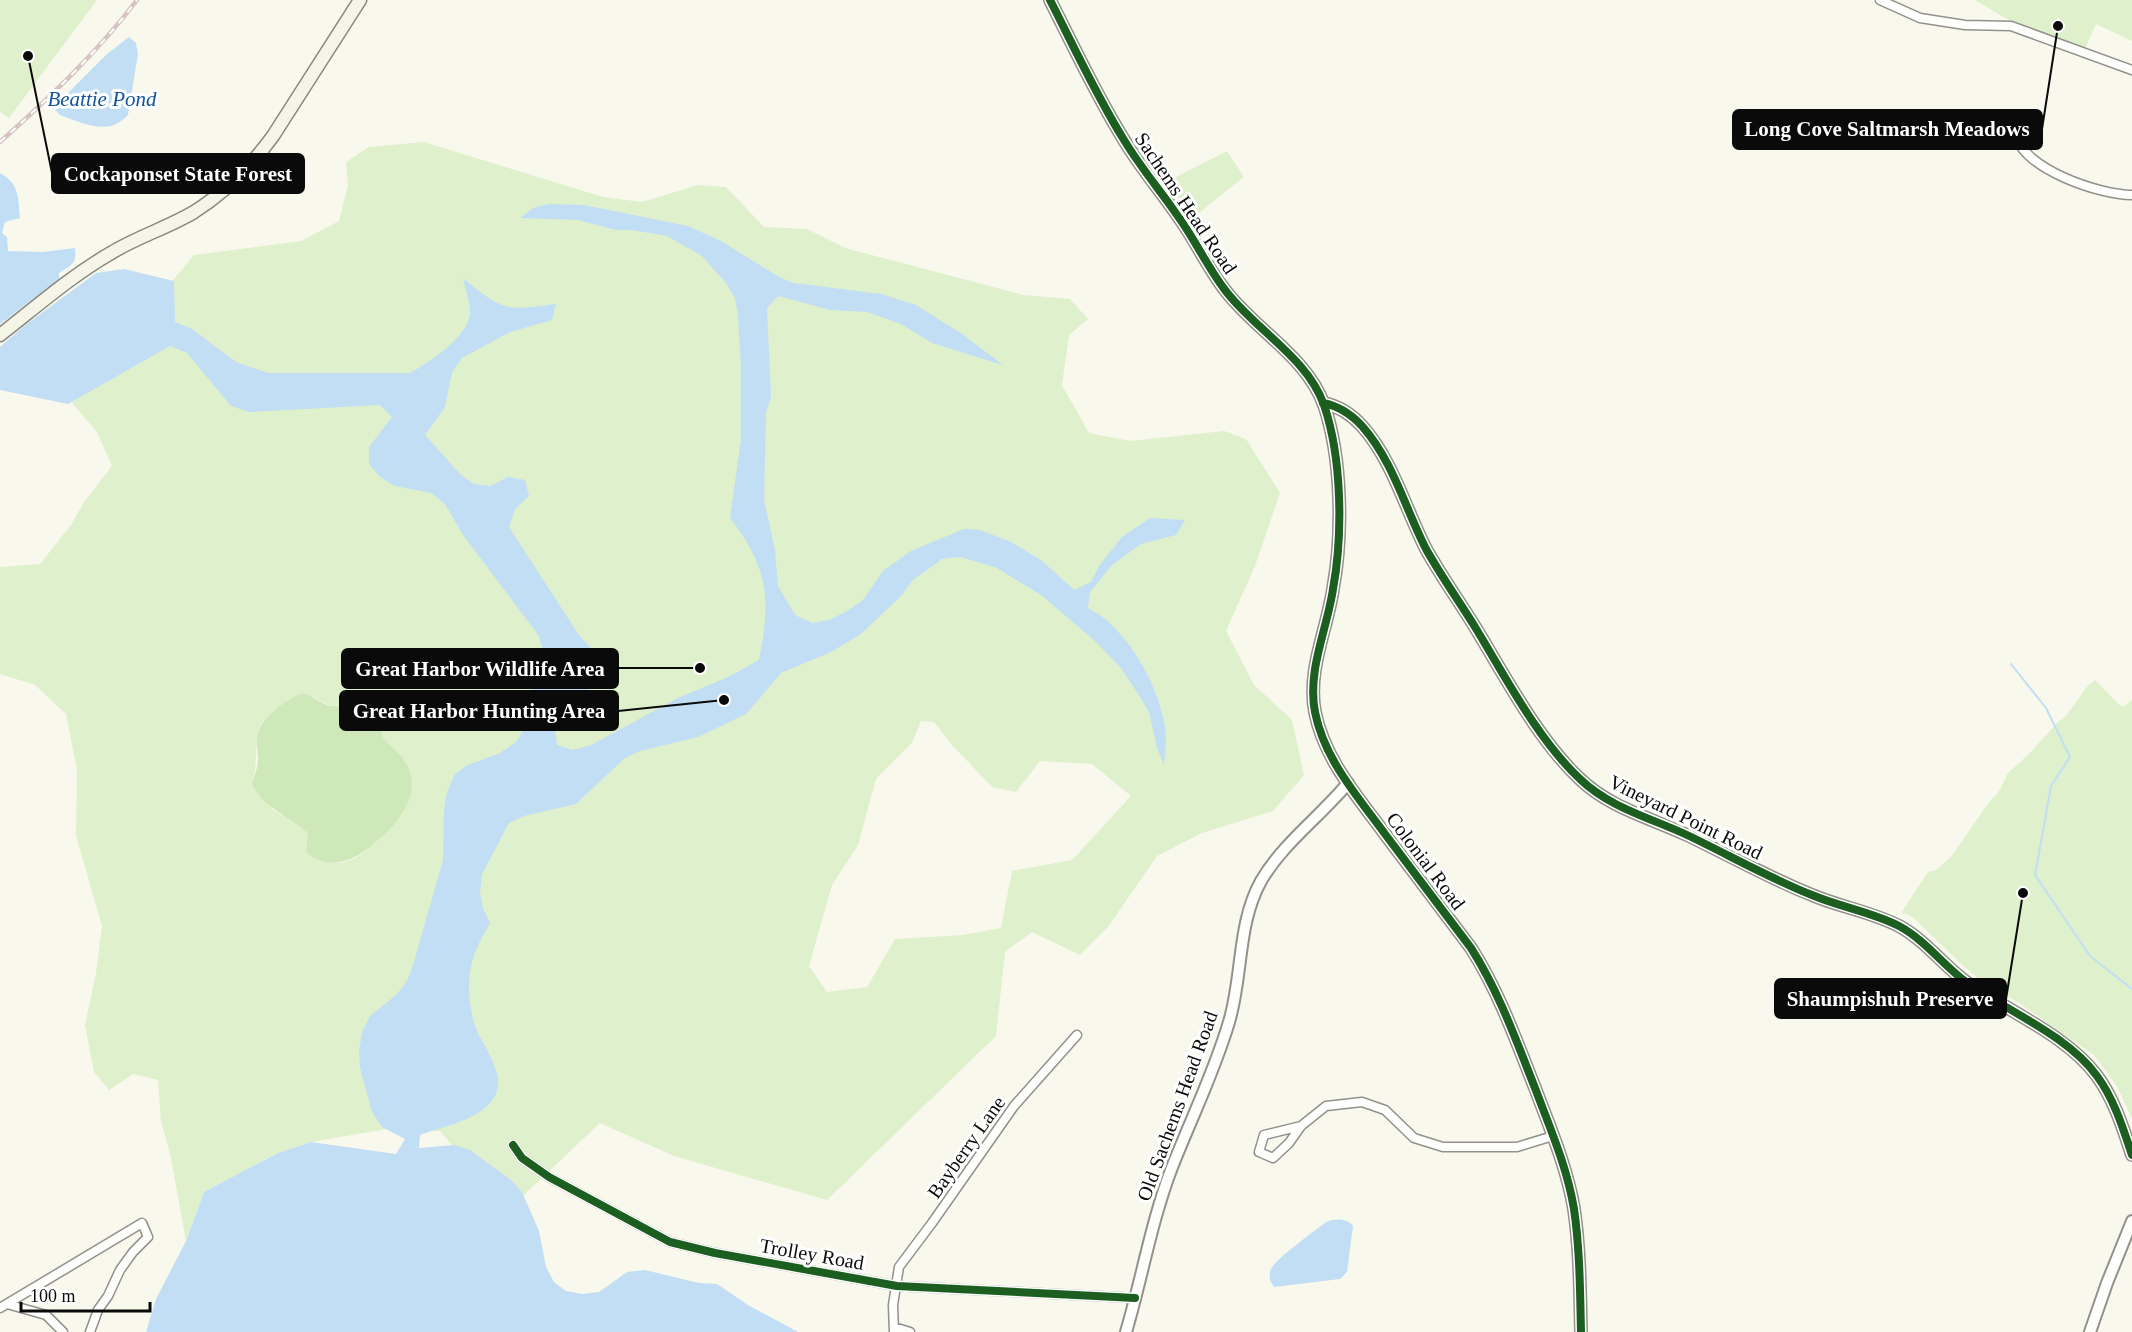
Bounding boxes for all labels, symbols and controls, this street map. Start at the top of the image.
water label: Beattie Pond [47,87,157,111]
callout: Long Cove Saltmarsh Meadows [1733,110,2042,149]
text: Long Cove Saltmarsh Meadows [1744,117,2030,141]
street label: Sachems Head Road [1131,128,1241,278]
callout: Cockaponset State Forest [52,154,304,193]
text: Cockaponset State Forest [64,162,292,186]
callout: Great Harbor Wildlife Area [342,649,618,688]
text: Great Harbor Wildlife Area [355,657,605,681]
callout: Great Harbor Hunting Area [340,691,618,730]
text: Great Harbor Hunting Area [353,699,606,723]
street label: Vineyard Point Road [1605,770,1766,865]
street label: Colonial Road [1382,808,1470,914]
callout: Shaumpishuh Preserve [1775,979,2006,1018]
text: Shaumpishuh Preserve [1787,987,1993,1011]
street label: Old Sachems Head Road [1132,1008,1222,1204]
street label: Bayberry Lane [923,1092,1010,1203]
street label: Trolley Road [758,1234,866,1275]
scale bar [21,1275,150,1313]
text: 100 m [30,1286,76,1306]

